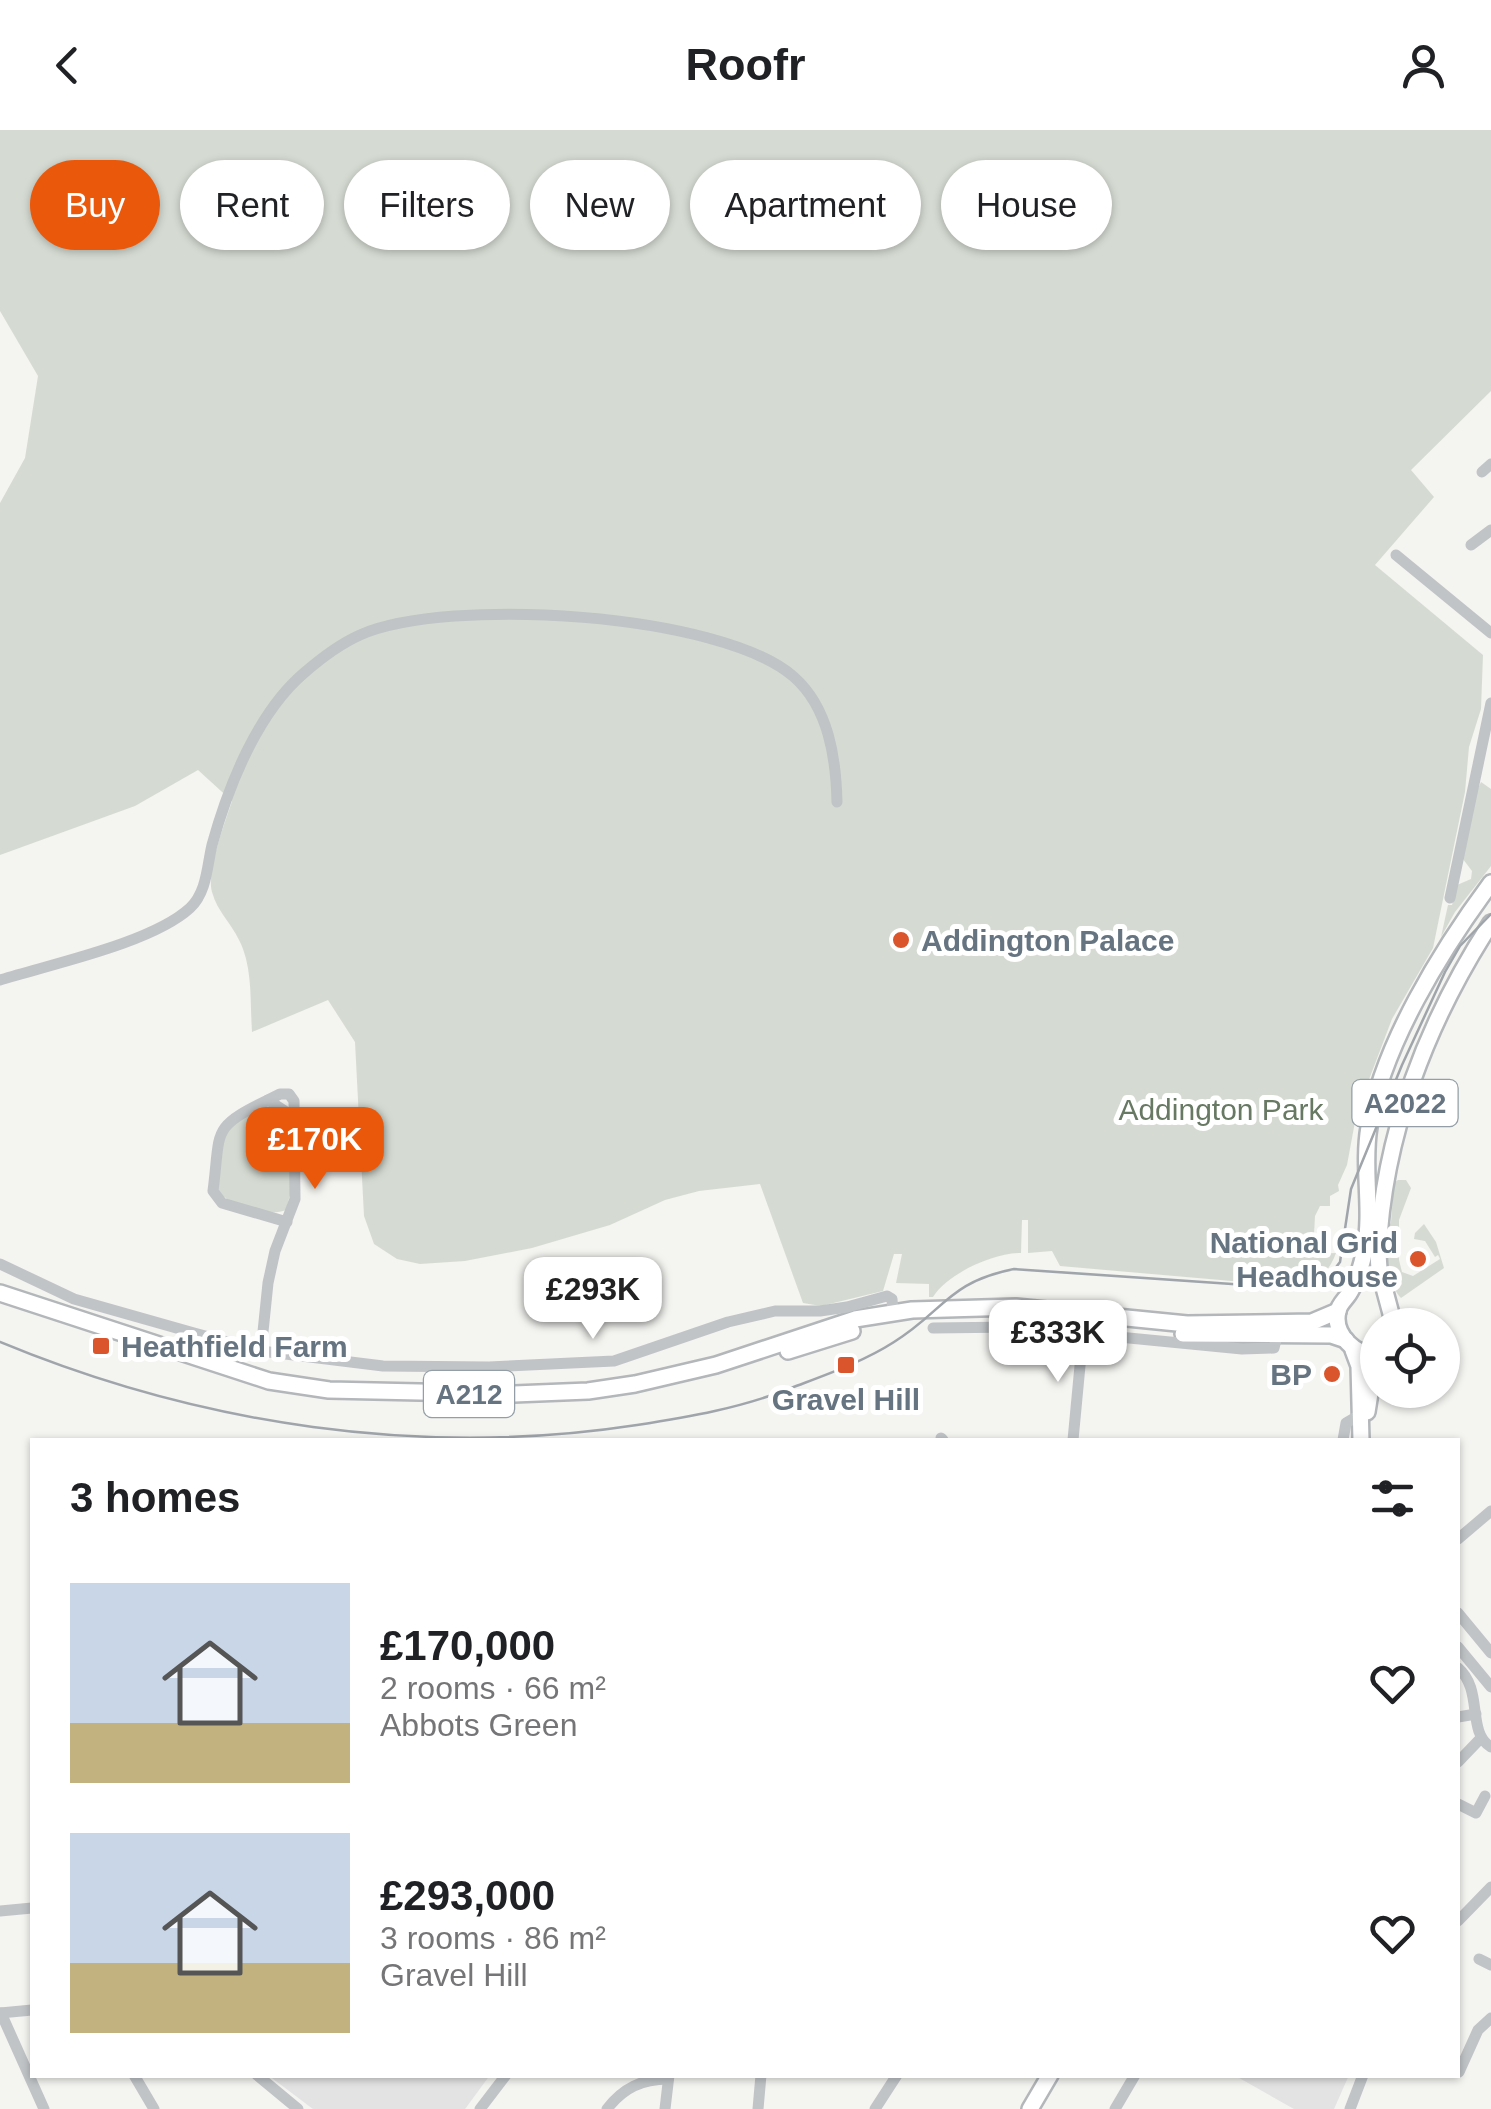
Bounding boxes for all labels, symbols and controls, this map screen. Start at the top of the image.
icon: back [40,38,95,93]
icon: person [1396,38,1451,93]
text: Roofr [686,39,805,90]
chip: Buy [30,160,160,250]
chip: Rent [180,160,324,250]
chip: Filters [344,160,510,250]
chip: New [530,160,670,250]
chip: Apartment [690,160,921,250]
chip: House [941,160,1112,250]
place label: Addington Palace [921,924,1174,957]
marker: Addington Palace [890,929,912,951]
road number: A2022 [1352,1080,1458,1126]
park label: Addington Park [1118,1093,1325,1126]
pin: £170K [245,1107,385,1192]
text: £170K [268,1121,362,1157]
place label: National Grid Headhouse [1210,1226,1398,1293]
marker: National Grid Headhouse [1407,1248,1429,1270]
pin: £293K [523,1257,663,1342]
text: £293K [546,1271,640,1307]
pin: £333K [988,1300,1128,1385]
map controls [1360,1308,1460,1408]
button: locate [1360,1308,1460,1408]
text: £333K [1011,1314,1105,1350]
place label: Heathfield Farm [121,1330,348,1363]
marker: Heathfield Farm [90,1335,112,1357]
marker: Gravel Hill [835,1354,857,1376]
place label: BP [1270,1358,1312,1391]
marker: BP [1321,1363,1343,1385]
road number: A212 [424,1371,514,1417]
place label: Gravel Hill [772,1383,920,1416]
icon: filters [1365,1471,1420,1526]
text: 3 homes [70,1474,240,1521]
text: £170,000 [380,1622,555,1669]
icon: home [150,1623,270,1743]
icon: heart [1365,1656,1420,1711]
text: 2 rooms · 66 m² [380,1670,606,1706]
text: Abbots Green [380,1707,577,1743]
text: £293,000 [380,1872,555,1919]
icon: home [150,1873,270,1993]
icon: heart [1365,1906,1420,1961]
text: 3 rooms · 86 m² [380,1920,606,1956]
text: Gravel Hill [380,1957,528,1993]

